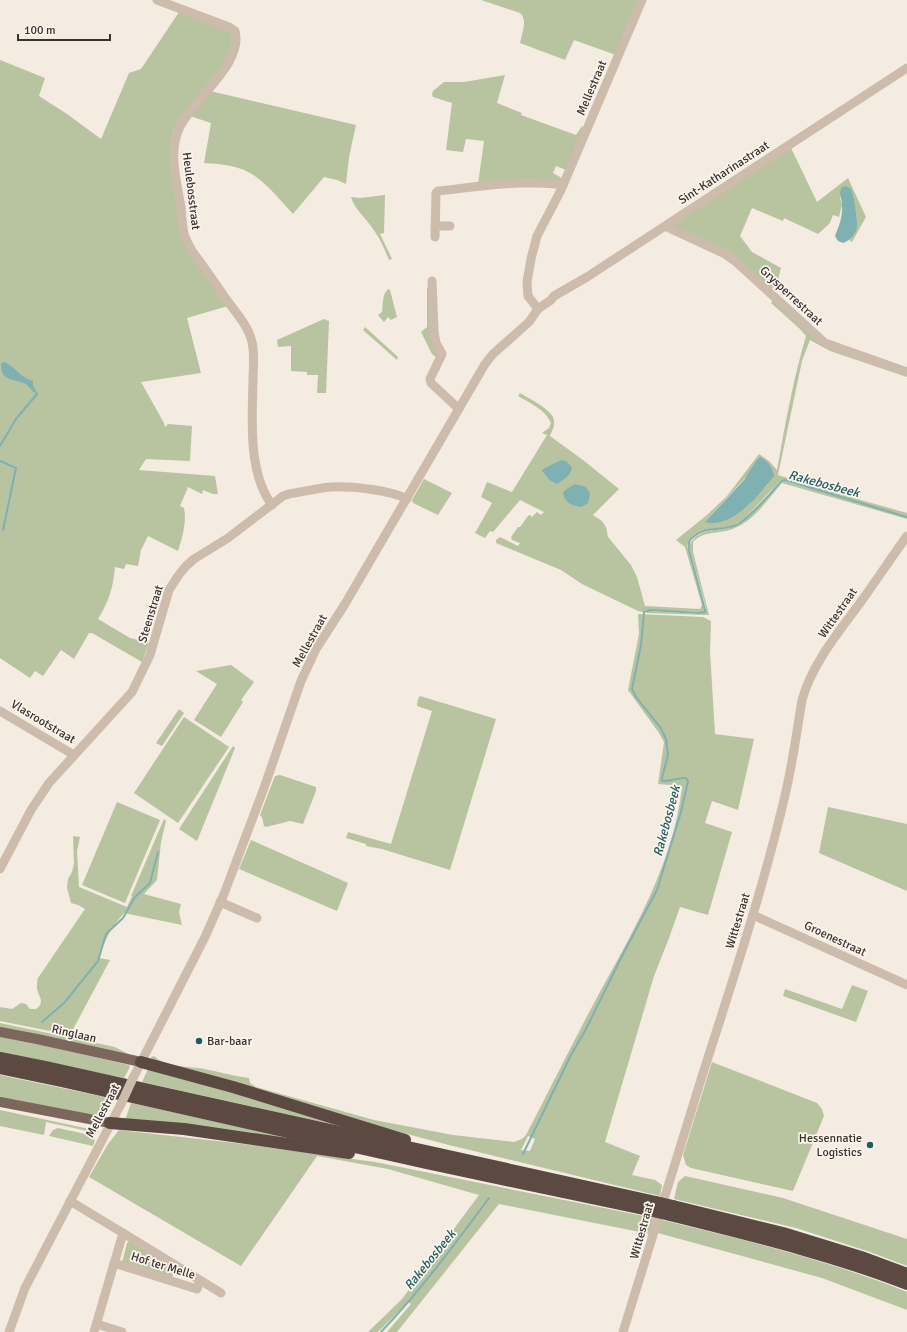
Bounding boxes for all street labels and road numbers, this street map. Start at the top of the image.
street label: Mellestraat [574,58,610,118]
street label: Sint-Katharinastraat [676,138,772,208]
street label: Heulebosstraat [179,151,203,231]
street label: Grysperrestraat [757,263,825,329]
street label: Steenstraat [135,583,167,645]
street label: Wittestraat [815,585,861,641]
street label: Mellestraat [289,612,331,670]
street label: Vlasrootstraat [8,697,78,747]
street label: Wittestraat [722,891,754,951]
street label: Groenestraat [802,918,868,960]
street label: Ringlaan [50,1022,98,1046]
street label: Mellestraat [83,1082,123,1140]
street label: Wittestraat [627,1201,657,1261]
street label: Hof ter Melle [129,1249,197,1283]

